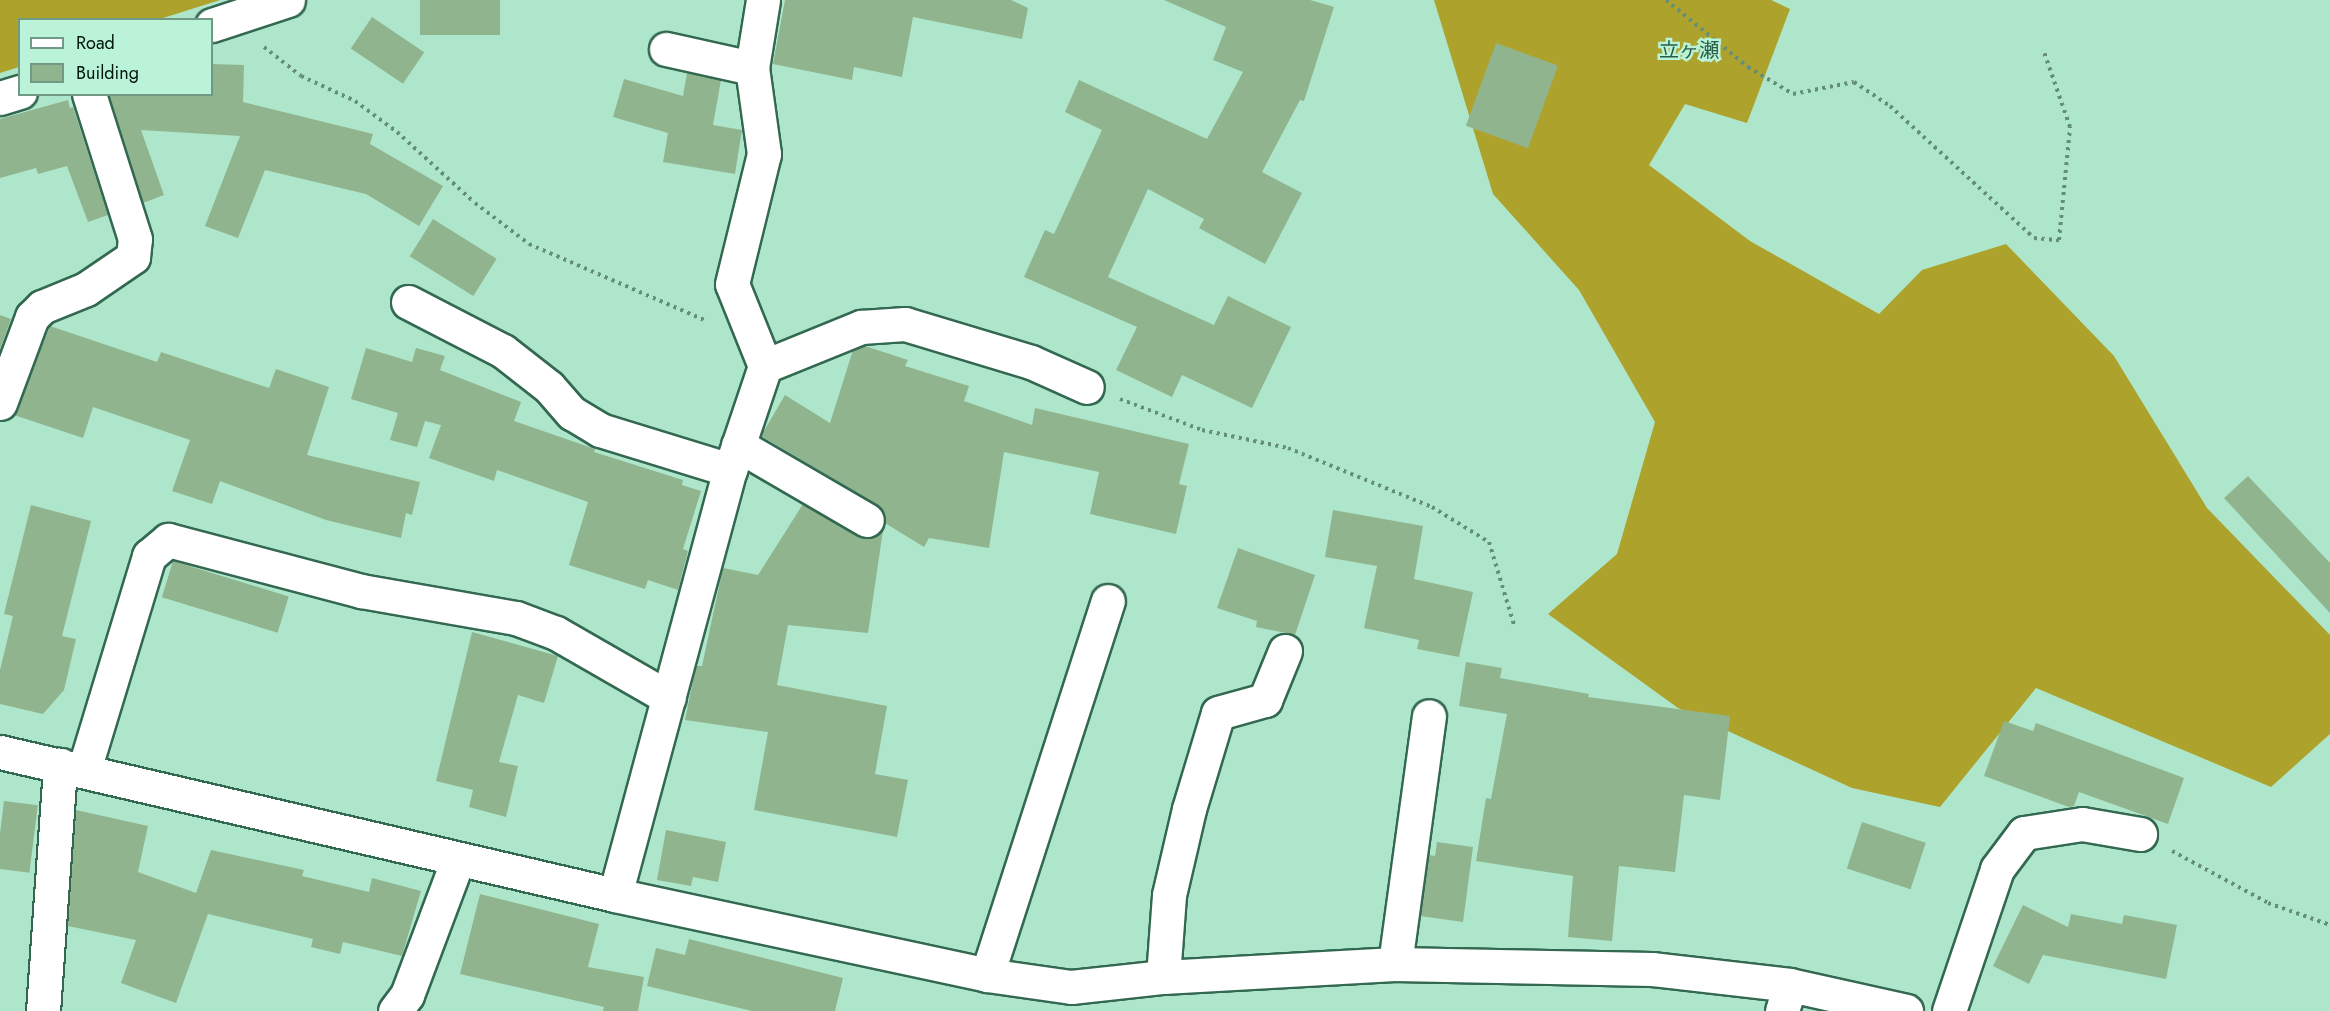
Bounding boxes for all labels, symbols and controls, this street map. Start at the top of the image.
legend [18,18,213,96]
text: Road [76,30,115,56]
district label: 立ヶ瀬 [1659,38,1719,62]
text: Building [76,60,139,86]

